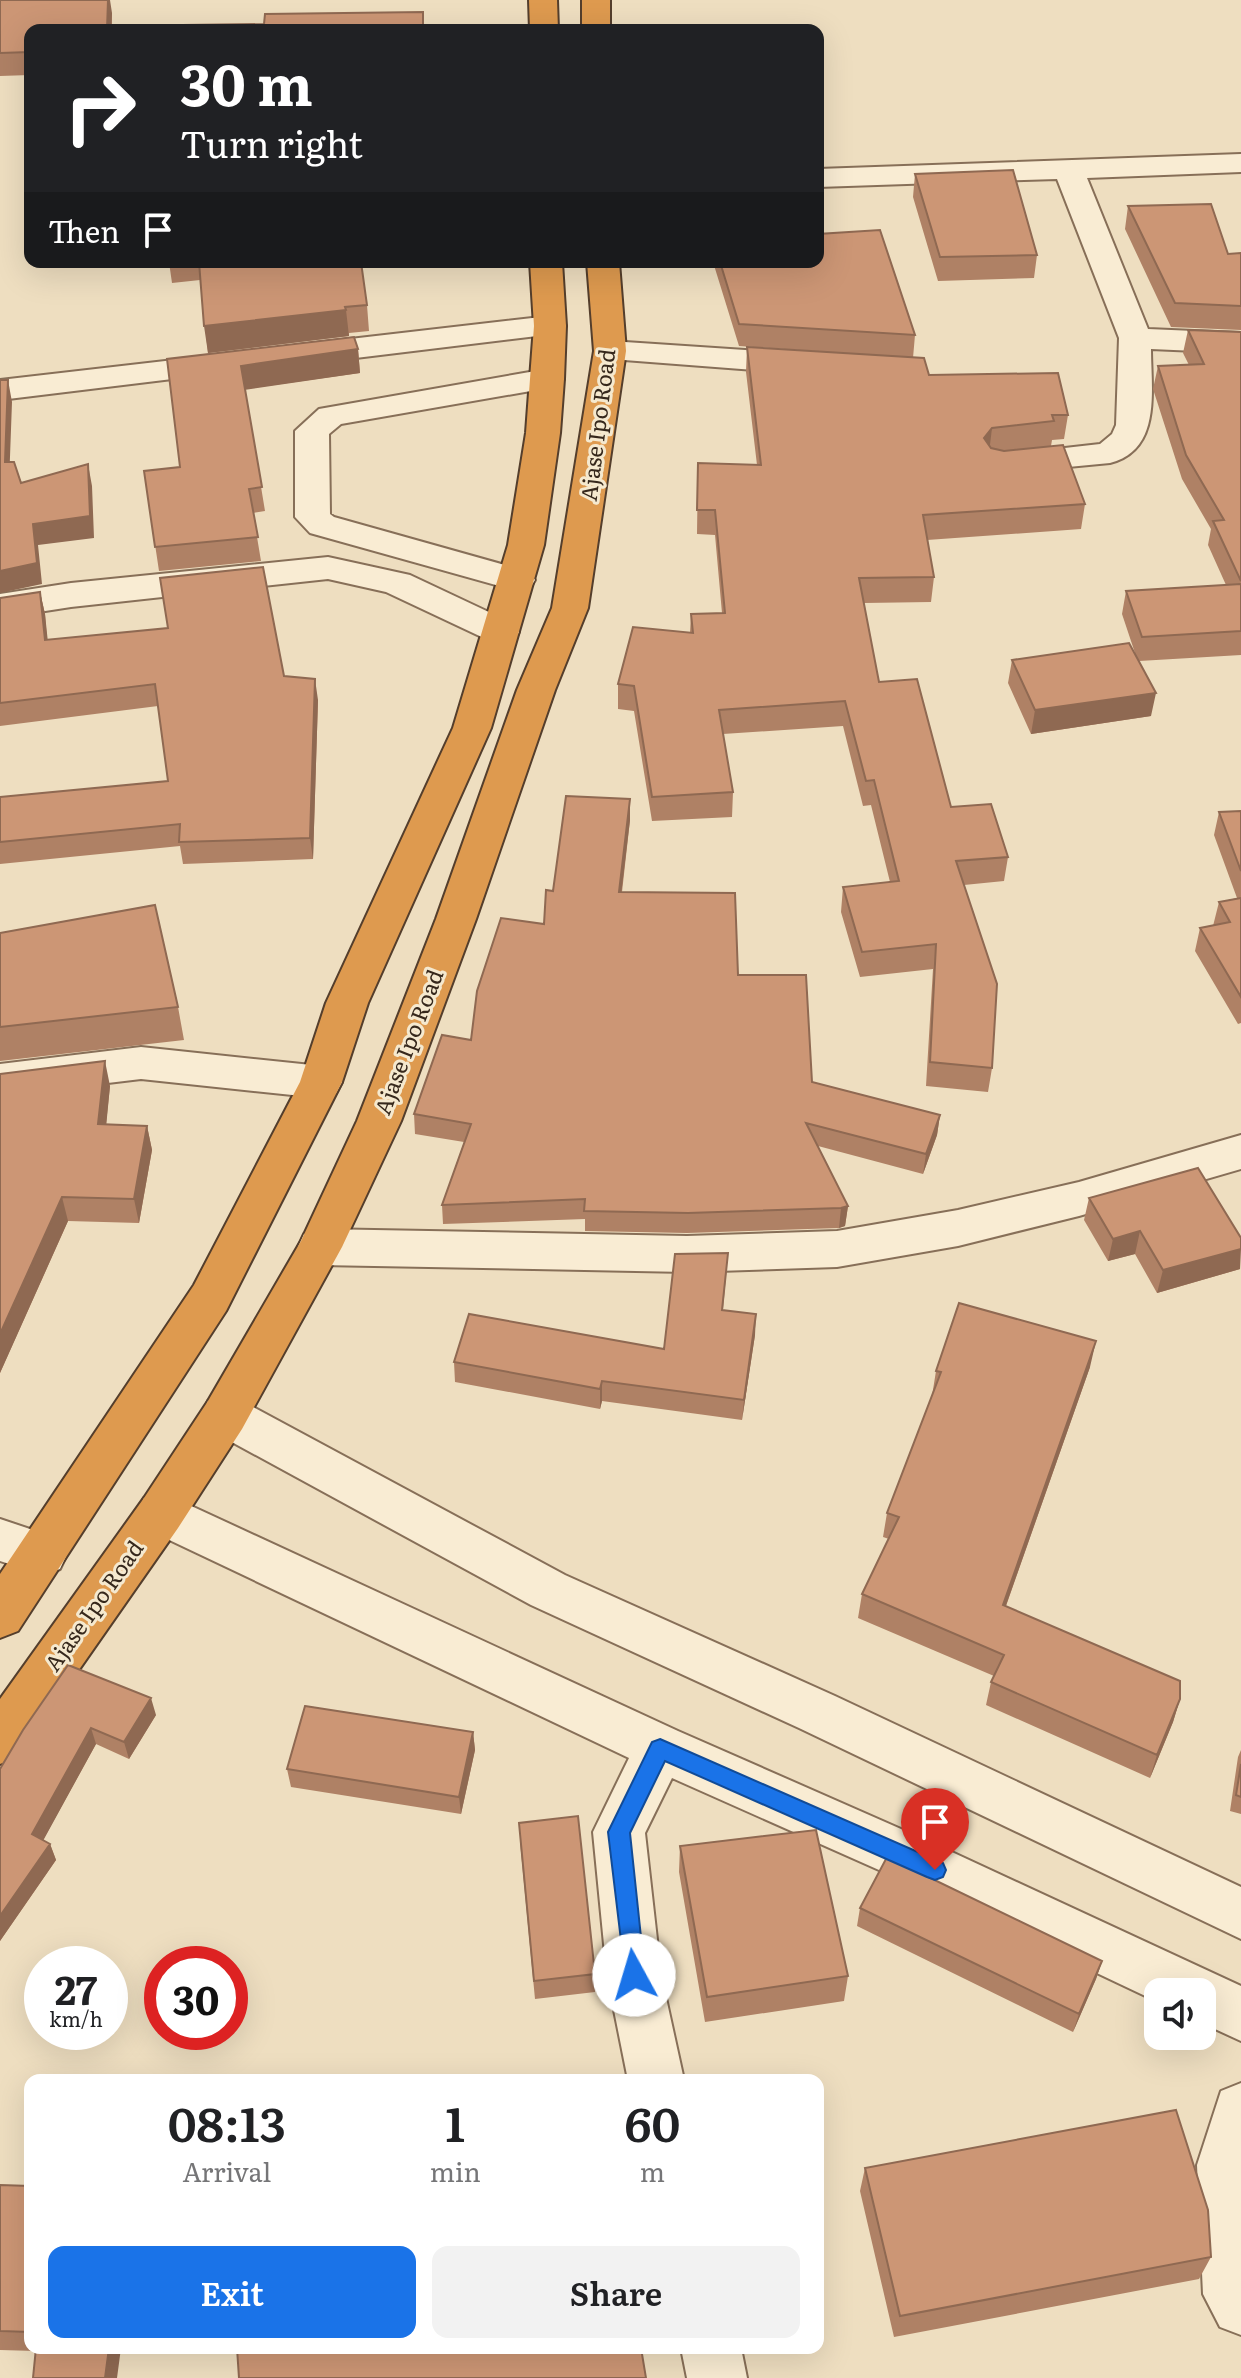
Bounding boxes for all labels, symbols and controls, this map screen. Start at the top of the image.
text: 30 m [180,40,313,123]
icon: right [48,56,152,160]
text: Turn right [180,116,363,169]
text: Then [48,208,120,252]
icon: arrive [136,208,180,252]
street label: Ajase Ipo Road [571,347,622,503]
street label: Ajase Ipo Road [365,964,450,1119]
street label: Ajase Ipo Road [35,1533,150,1677]
pin [901,1788,969,1870]
icon: arrive [913,1800,957,1844]
position arrow [592,1933,676,2017]
speed limit sign: 30 [144,1946,248,2050]
text: 27 [55,1958,97,2017]
map controls [1144,1978,1216,2050]
button: sound [1144,1978,1216,2050]
text: km/h [49,2003,103,2033]
text: 08:13 [168,2086,286,2157]
text: 1 [445,2086,465,2157]
text: 60 [624,2086,680,2157]
text: Arrival [182,2151,271,2190]
text: min [430,2151,481,2190]
text: m [640,2151,665,2190]
button: Exit [48,2246,416,2338]
button: Share [432,2246,800,2338]

